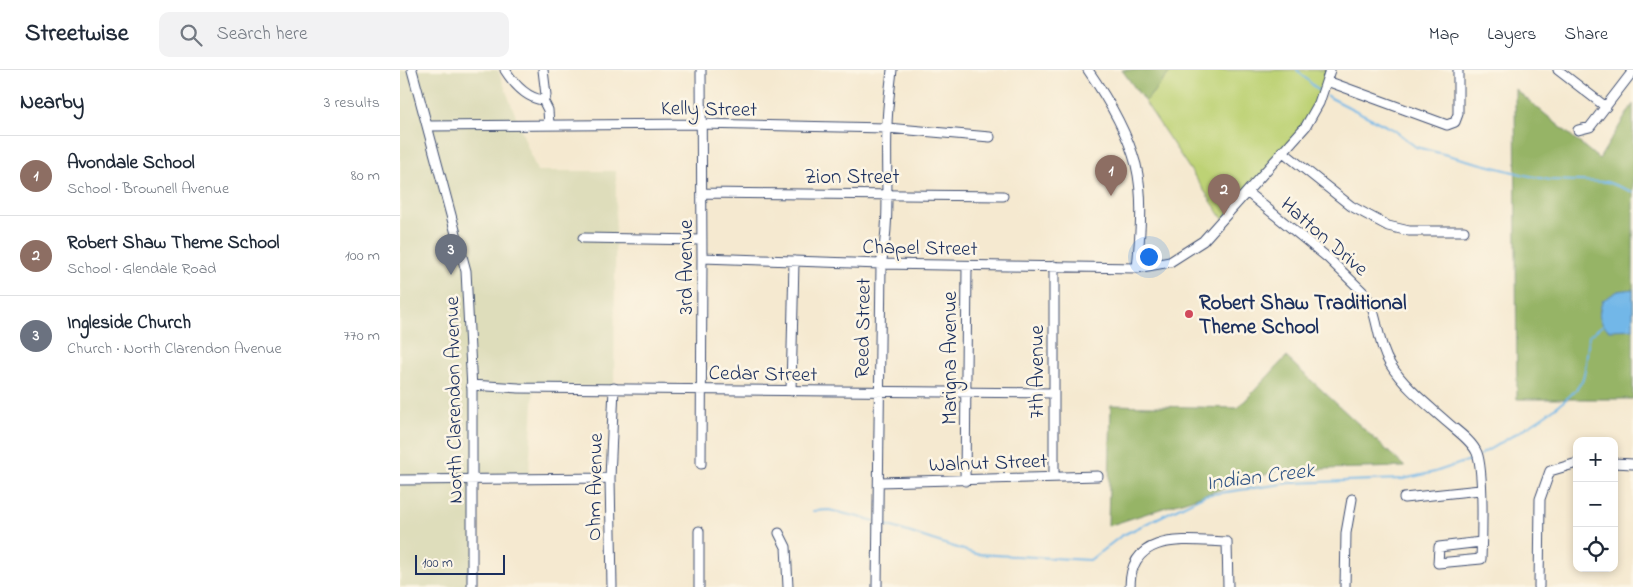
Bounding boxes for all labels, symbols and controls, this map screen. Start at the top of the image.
search box [159,12,509,57]
text: Streetwise [25,17,129,52]
icon: search [177,21,205,49]
text: Search here [217,21,308,48]
text: Map [1429,22,1459,48]
text: Layers [1487,22,1537,48]
text: Share [1565,22,1608,48]
text: Nearby [20,88,84,118]
text: 3 results [324,91,380,115]
street label: Kelly Street [660,94,757,128]
text: Avondale School [67,150,195,177]
pin: 1 [1095,155,1127,196]
street label: Zion Street [804,163,900,193]
text: 1 [33,164,39,188]
text: 80 m [351,164,380,188]
pin: 2 [1208,174,1240,215]
text: School · Brownell Avenue [67,177,229,201]
street label: Hatton Drive [1273,191,1375,285]
street label: 3rd Avenue [672,219,702,315]
text: Robert Shaw Theme School [67,230,280,257]
street label: Chapel Street [862,233,978,265]
pin: 3 [435,234,467,275]
text: 2 [32,244,40,268]
text: 100 m [345,244,380,268]
your location [1136,244,1162,270]
text: School · Glendale Road [67,257,216,281]
street label: Reed Street [848,278,880,378]
place label: Robert Shaw Traditional Theme School [1199,289,1407,343]
street label: Marigna Avenue [936,291,968,425]
street label: North Clarendon Avenue [438,295,472,504]
marker: Robert Shaw Traditional Theme School [1183,308,1195,320]
text: Ingleside Church [67,310,191,337]
text: 3 [33,324,39,348]
text: 770 m [343,324,380,348]
street label: 7th Avenue [1023,325,1053,419]
text: Church · North Clarendon Avenue [67,337,282,361]
street label: Cedar Street [708,359,818,391]
street label: Ohm Avenue [580,432,612,541]
map controls [1573,437,1618,572]
button: + [1573,437,1618,482]
street label: Walnut Street [928,447,1048,481]
water label: Indian Creek [1204,455,1318,500]
button: − [1573,482,1618,527]
button: locate [1573,527,1618,572]
scale bar [415,552,505,575]
text: 100 m [422,553,453,574]

